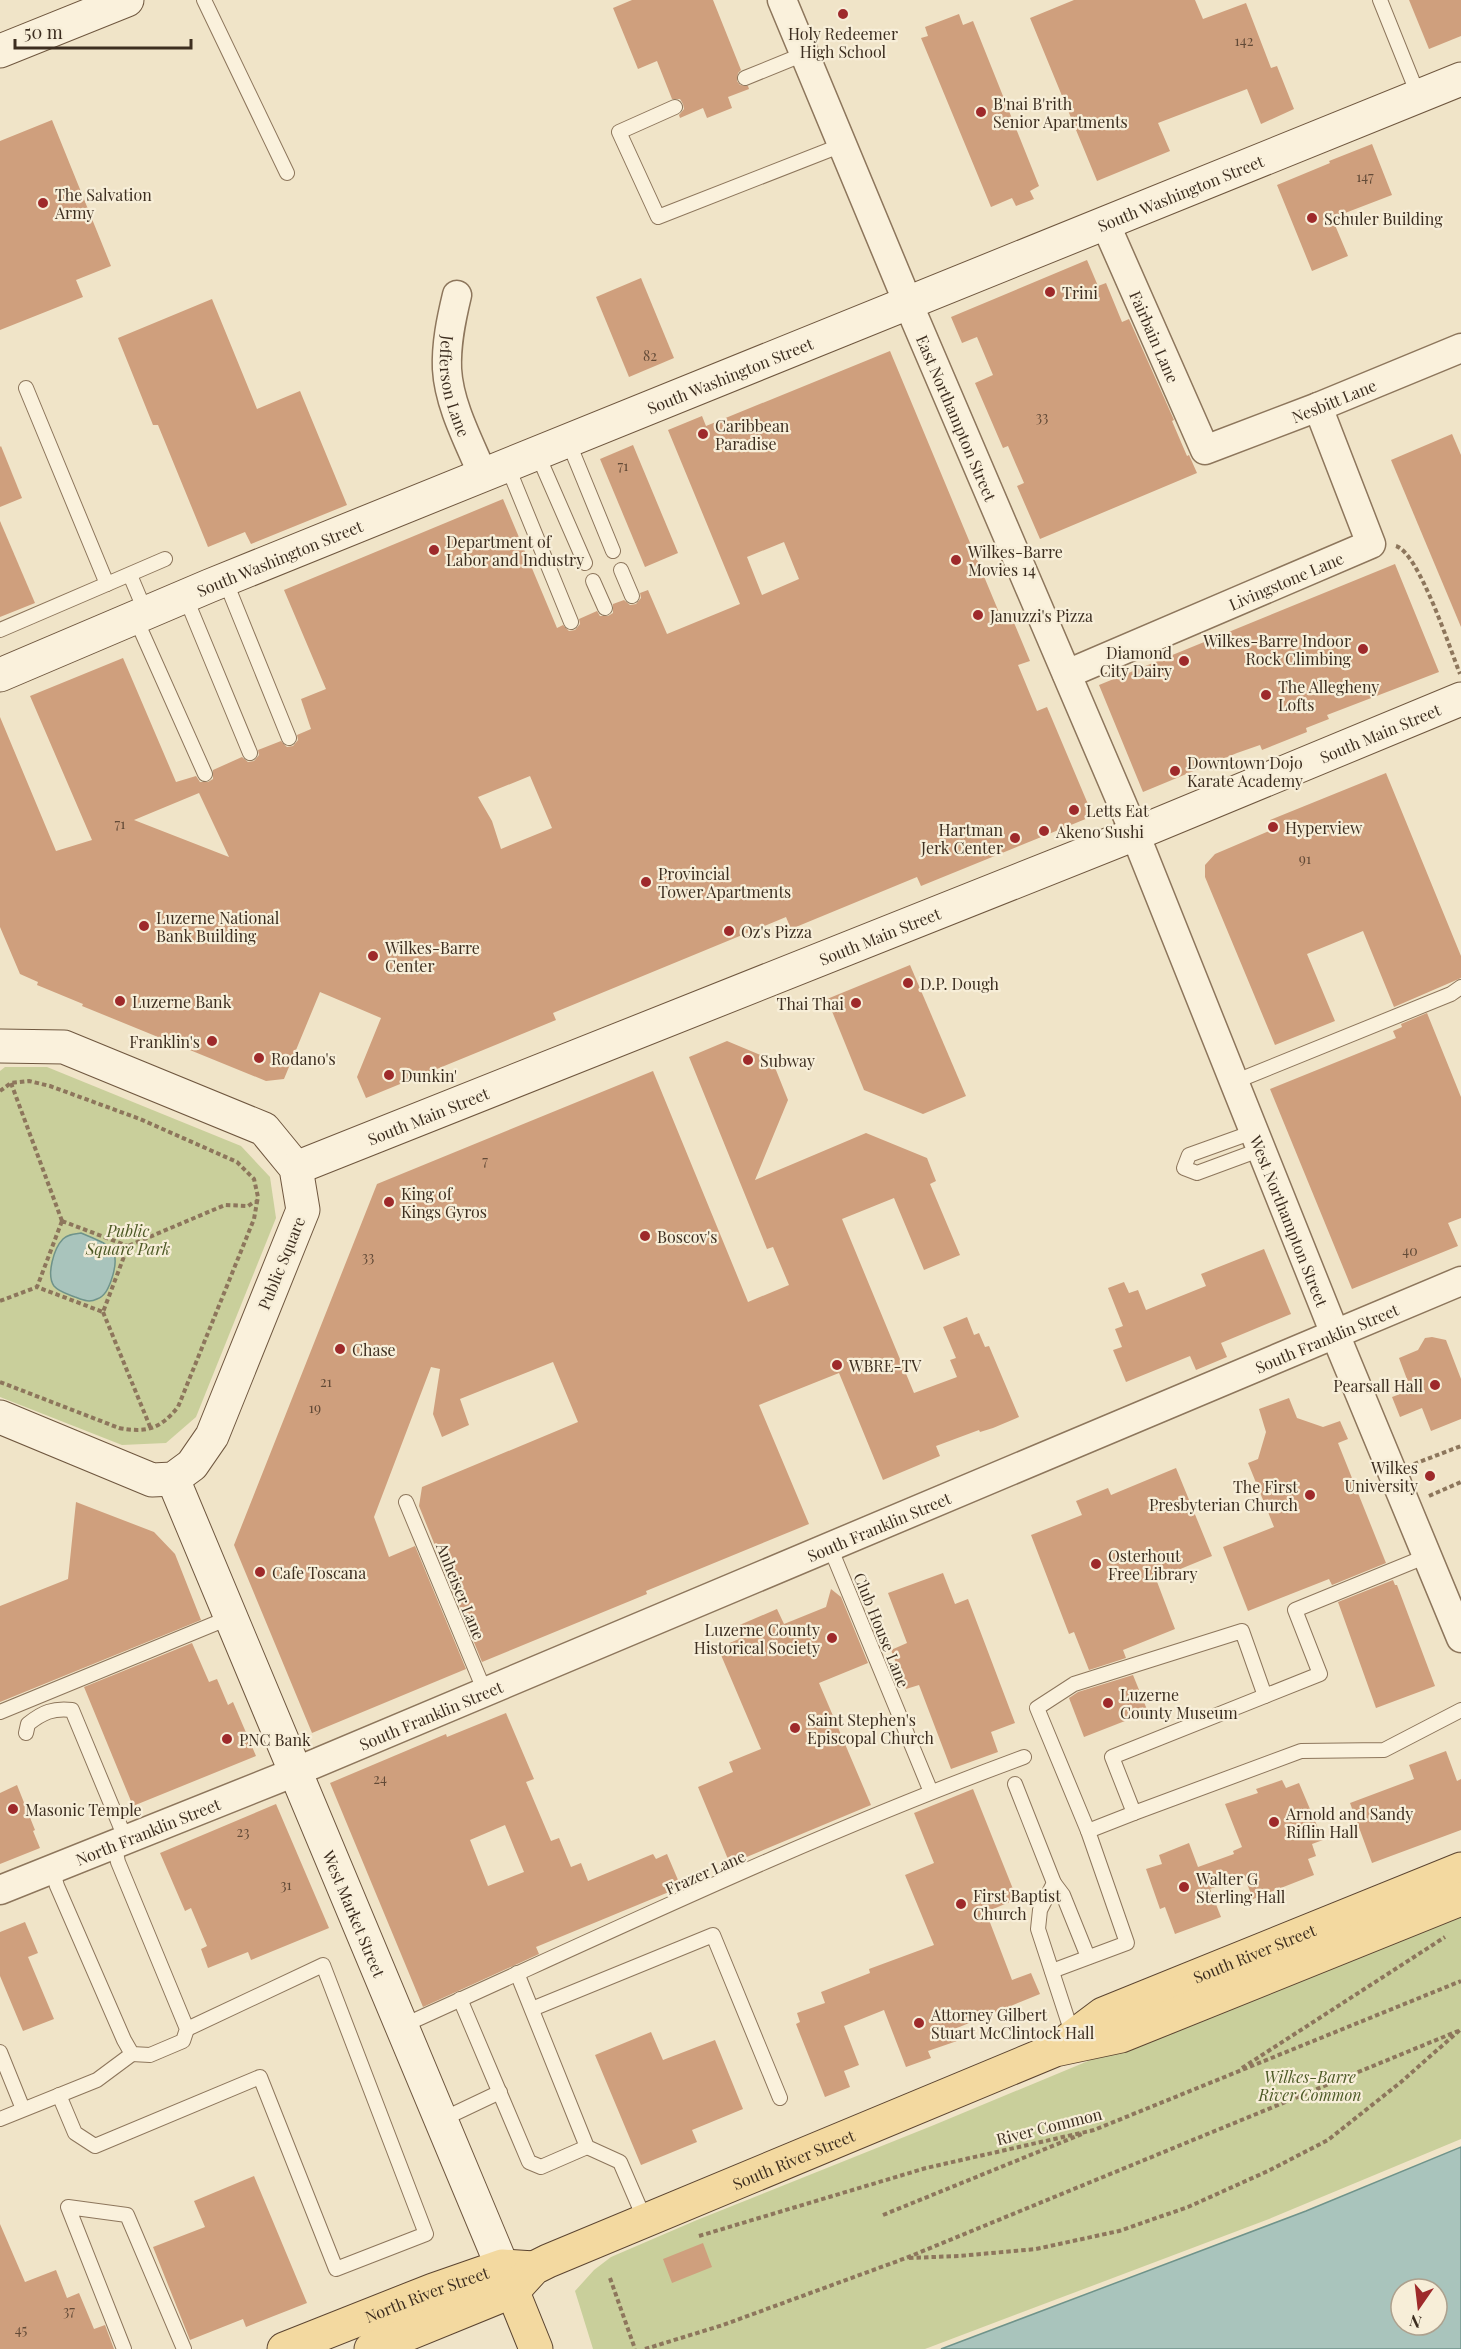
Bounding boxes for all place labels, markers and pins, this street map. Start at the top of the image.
marker: Holy Redeemer High School [836,7,850,21]
place label: Holy Redeemer High School [788,23,898,62]
place label: B'nai B'rith Senior Apartments [993,93,1128,132]
marker: B'nai B'rith Senior Apartments [974,105,988,119]
place label: The Salvation Army [54,184,152,223]
marker: The Salvation Army [36,196,50,210]
place label: Schuler Building [1324,208,1443,229]
marker: Schuler Building [1305,211,1319,225]
place label: Trini [1062,282,1098,303]
marker: Trini [1043,285,1057,299]
place label: Caribbean Paradise [715,415,790,454]
marker: Caribbean Paradise [696,427,710,441]
place label: Department of Labor and Industry [446,531,584,570]
place label: Wilkes-Barre Movies 14 [967,541,1063,580]
marker: Department of Labor and Industry [427,543,441,557]
marker: Wilkes-Barre Movies 14 [949,553,963,567]
place label: Januzzi's Pizza [989,605,1093,626]
marker: Januzzi's Pizza [971,608,985,622]
place label: Wilkes-Barre Indoor Rock Climbing [1202,630,1352,669]
place label: Diamond City Dairy [1100,642,1172,681]
marker: Wilkes-Barre Indoor Rock Climbing [1356,642,1370,656]
marker: Diamond City Dairy [1177,654,1191,668]
place label: The Allegheny Lofts [1278,676,1379,715]
marker: The Allegheny Lofts [1259,688,1273,702]
place label: Downtown Dojo Karate Academy [1187,752,1303,791]
marker: Downtown Dojo Karate Academy [1168,764,1182,778]
place label: Letts Eat [1086,800,1149,821]
marker: Letts Eat [1067,803,1081,817]
place label: Hyperview [1285,817,1363,838]
place label: Hartman Jerk Center [920,819,1003,858]
marker: Hyperview [1266,820,1280,834]
place label: Akeno Sushi [1055,821,1144,842]
marker: Akeno Sushi [1037,824,1051,838]
marker: Hartman Jerk Center [1008,831,1022,845]
place label: Provincial Tower Apartments [658,863,791,902]
marker: Provincial Tower Apartments [639,875,653,889]
place label: Luzerne National Bank Building [156,907,280,946]
marker: Luzerne National Bank Building [137,919,151,933]
place label: Oz's Pizza [741,921,812,942]
marker: Oz's Pizza [722,924,736,938]
place label: Wilkes-Barre Center [384,937,480,976]
marker: Wilkes-Barre Center [366,949,380,963]
place label: D.P. Dough [920,973,1000,994]
marker: D.P. Dough [901,976,915,990]
place label: Luzerne Bank [132,991,232,1012]
place label: Thai Thai [777,993,844,1014]
marker: Luzerne Bank [113,994,127,1008]
marker: Thai Thai [849,996,863,1010]
place label: Franklin's [129,1031,200,1052]
marker: Franklin's [205,1034,219,1048]
place label: Rodano's [271,1048,336,1069]
place label: Subway [760,1050,815,1071]
marker: Rodano's [252,1051,266,1065]
marker: Subway [741,1053,755,1067]
place label: Dunkin' [401,1065,457,1086]
marker: Dunkin' [382,1068,396,1082]
place label: King of Kings Gyros [401,1183,487,1222]
marker: King of Kings Gyros [382,1195,396,1209]
place label: Boscov's [657,1226,717,1247]
marker: Boscov's [638,1229,652,1243]
place label: Chase [352,1339,396,1360]
marker: Chase [333,1342,347,1356]
place label: WBRE-TV [848,1355,922,1376]
marker: WBRE-TV [830,1358,844,1372]
place label: Pearsall Hall [1333,1375,1423,1396]
marker: Pearsall Hall [1428,1378,1442,1392]
place label: Wilkes University [1345,1457,1418,1496]
marker: Wilkes University [1423,1469,1437,1483]
place label: The First Presbyterian Church [1149,1476,1299,1515]
marker: The First Presbyterian Church [1303,1488,1317,1502]
place label: Osterhout Free Library [1108,1545,1197,1584]
marker: Osterhout Free Library [1089,1557,1103,1571]
place label: Cafe Toscana [272,1562,366,1583]
marker: Cafe Toscana [253,1565,267,1579]
place label: Luzerne County Historical Society [694,1619,820,1658]
marker: Luzerne County Historical Society [825,1631,839,1645]
place label: Luzerne County Museum [1120,1684,1238,1723]
marker: Luzerne County Museum [1101,1696,1115,1710]
place label: Saint Stephen's Episcopal Church [807,1709,935,1748]
marker: Saint Stephen's Episcopal Church [788,1721,802,1735]
place label: PNC Bank [239,1729,311,1750]
marker: PNC Bank [220,1732,234,1746]
place label: Masonic Temple [25,1799,142,1820]
marker: Masonic Temple [6,1802,20,1816]
place label: Arnold and Sandy Riflin Hall [1285,1803,1413,1842]
marker: Arnold and Sandy Riflin Hall [1267,1815,1281,1829]
place label: Walter G Sterling Hall [1195,1868,1286,1907]
marker: Walter G Sterling Hall [1177,1880,1191,1894]
place label: First Baptist Church [973,1885,1061,1924]
marker: First Baptist Church [954,1897,968,1911]
place label: Attorney Gilbert Stuart McClintock Hall [930,2004,1095,2043]
marker: Attorney Gilbert Stuart McClintock Hall [912,2016,926,2030]

